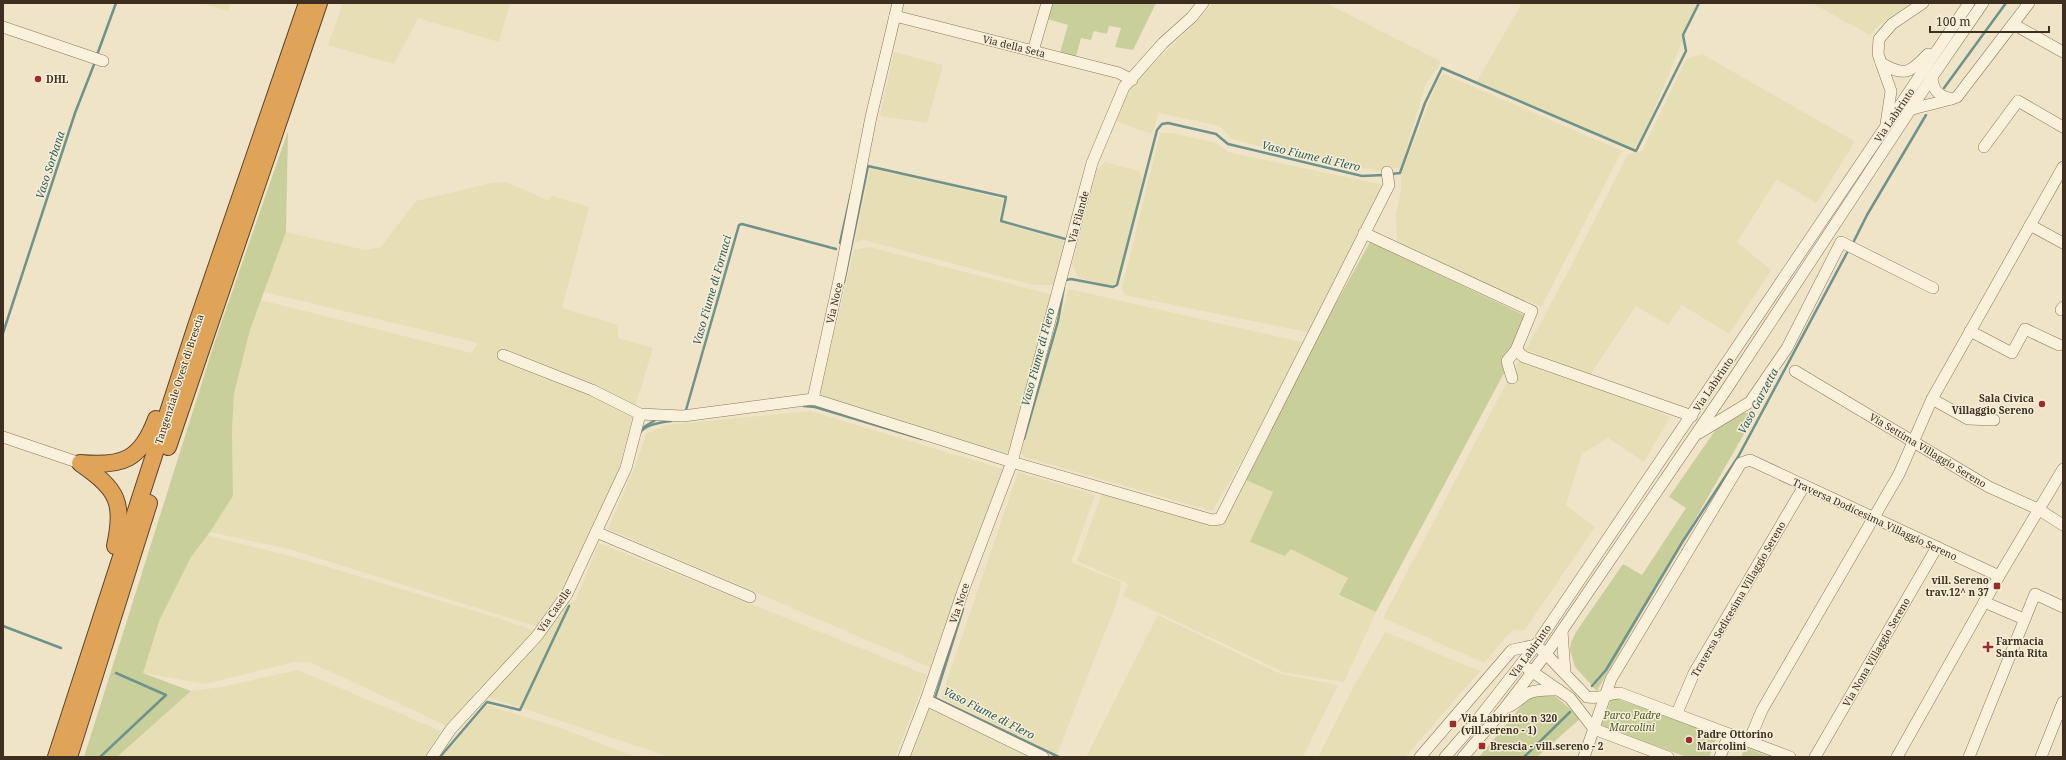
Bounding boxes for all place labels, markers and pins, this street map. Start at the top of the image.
place label: DHL [46,72,69,86]
marker: DHL [33,74,43,84]
place label: Sala Civica Villaggio Sereno [1952,391,2034,417]
marker: Sala Civica Villaggio Sereno [2037,399,2047,409]
place label: vill. Sereno trav.12^ n 37 [1926,573,1989,599]
marker: vill. Sereno trav.12^ n 37 [1992,581,2002,591]
place label: Farmacia Santa Rita [1996,634,2048,660]
marker: Farmacia Santa Rita [1983,642,1993,652]
place label: Via Labirinto n 320 (vill.sereno - 1) [1461,711,1557,737]
marker: Via Labirinto n 320 (vill.sereno - 1) [1448,719,1458,729]
place label: Padre Ottorino Marcolini [1697,727,1773,753]
marker: Padre Ottorino Marcolini [1684,735,1694,745]
place label: Brescia - vill.sereno - 2 [1490,739,1604,753]
marker: Brescia - vill.sereno - 2 [1477,741,1487,751]

